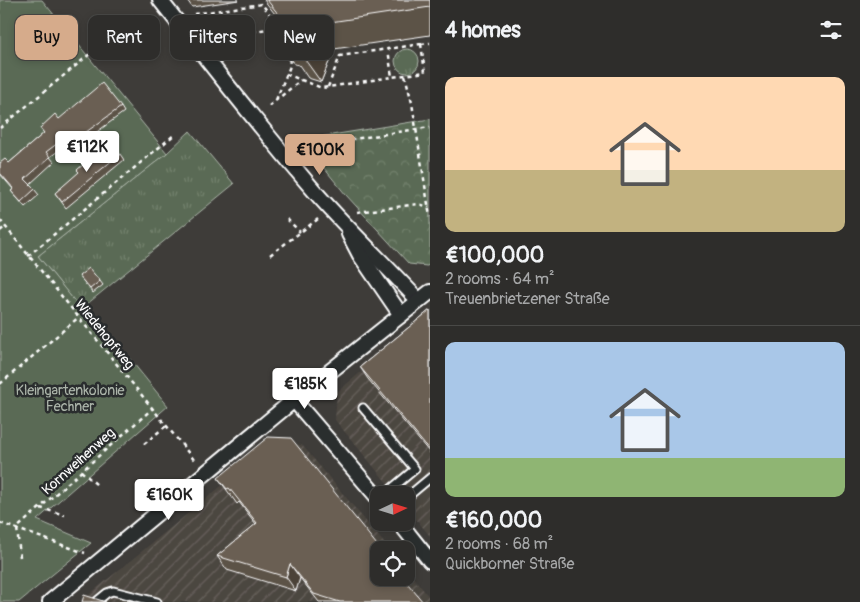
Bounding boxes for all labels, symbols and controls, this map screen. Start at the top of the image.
chip: Buy [15,15,78,60]
chip: Rent [88,15,160,60]
chip: Filters [170,15,255,60]
chip: New [265,15,334,60]
icon: filters [817,16,845,44]
text: 4 homes [445,17,521,44]
icon: home [600,109,690,199]
pin: €112K [52,130,122,173]
pin: €100K [285,134,355,176]
text: €112K [66,137,108,157]
text: €100K [296,140,344,160]
text: €100,000 [445,242,544,269]
text: 2 rooms · 64 m² [445,269,555,289]
text: Treuenbrietzener Straße [445,289,610,309]
street label: Wiedehopfweg [71,296,138,373]
pin: €185K [270,368,340,410]
text: €185K [283,374,327,394]
icon: home [600,375,690,465]
park label: Kleingartenkolonie Fechner [15,382,125,415]
street label: Kornweihenweg [38,424,118,499]
pin: €160K [134,478,204,521]
text: €160K [146,485,192,505]
north arrow [370,486,415,531]
map controls [370,486,415,586]
text: €160,000 [445,507,542,534]
text: 2 rooms · 68 m² [445,534,553,554]
button: locate [370,541,415,586]
text: Quickborner Straße [445,554,574,574]

